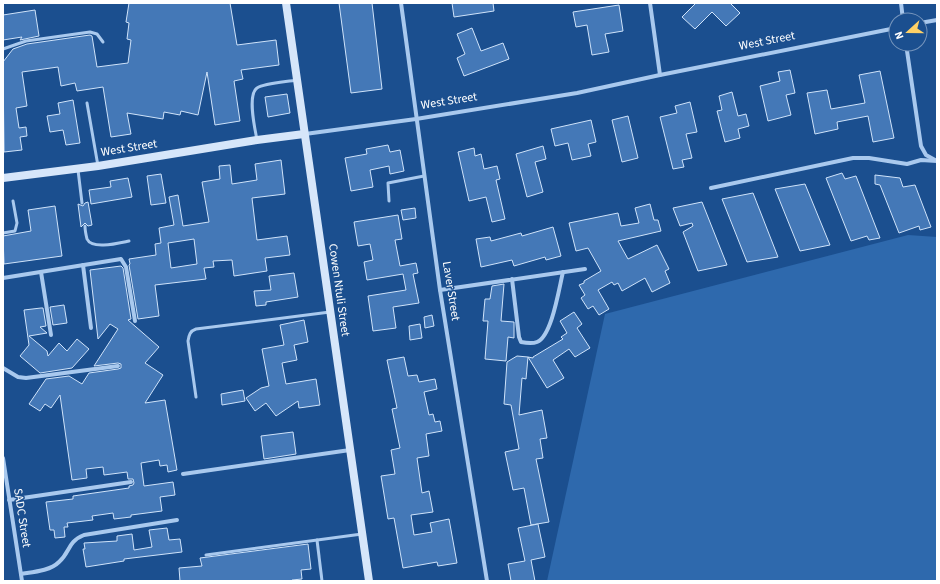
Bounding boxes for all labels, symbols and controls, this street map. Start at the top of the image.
north arrow [888,12,928,52]
street label: West Street [738,27,796,55]
text: N [891,29,907,42]
street label: West Street [420,88,478,114]
street label: West Street [100,135,158,161]
street label: Cowen Ntuli Street [324,242,354,338]
street label: Laver Street [438,260,464,322]
street label: SADC Street [9,487,35,549]

